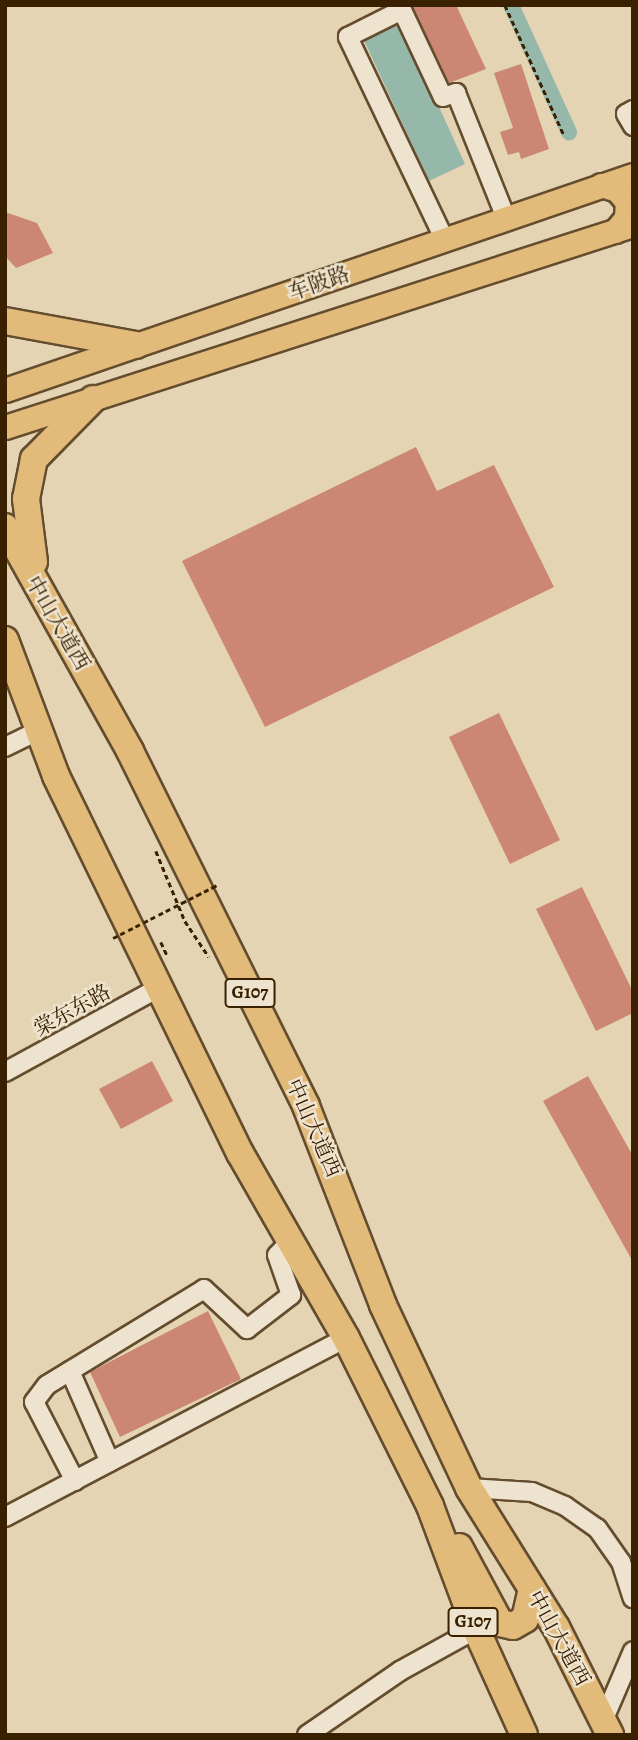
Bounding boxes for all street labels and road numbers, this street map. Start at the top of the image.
street label: 车陂路 [285,261,353,305]
street label: 中山大道西 [21,571,95,675]
road number: G107 [224,978,276,1009]
street label: 棠东东路 [29,979,115,1041]
street label: 中山大道西 [281,1075,347,1181]
street label: 中山大道西 [523,1586,595,1690]
road number: G107 [447,1606,499,1638]

